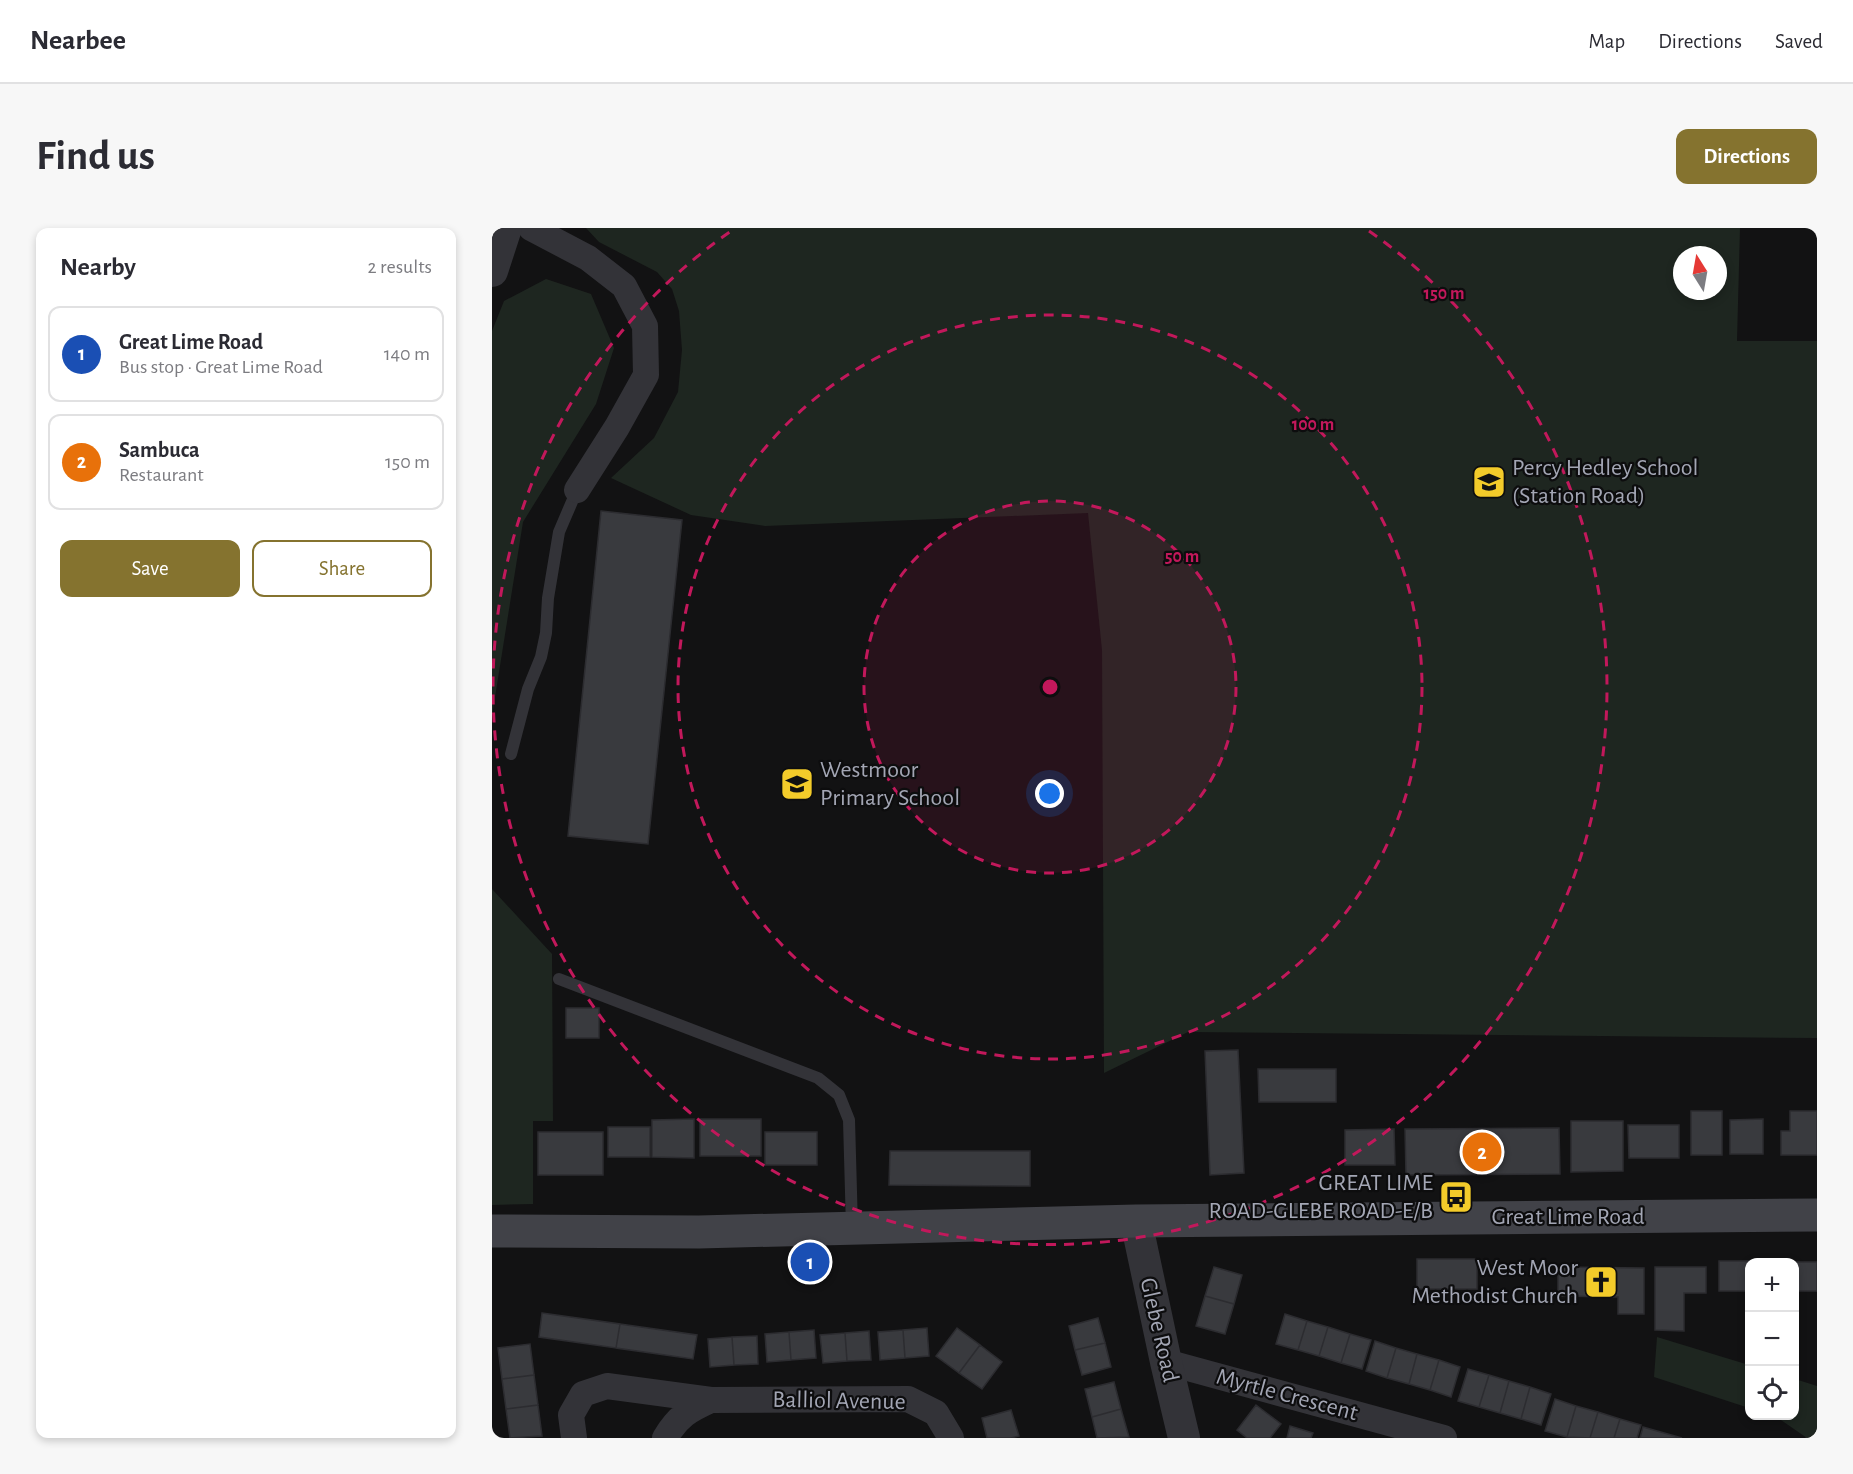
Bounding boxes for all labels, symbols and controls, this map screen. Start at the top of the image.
text: Nearbee [30,27,126,55]
text: Map [1589,31,1625,52]
text: Directions [1658,31,1742,52]
text: Saved [1775,31,1823,52]
button: Directions [1676,129,1817,184]
text: Find us [36,135,155,177]
north arrow [1673,246,1727,300]
text: Nearby [60,254,136,280]
text: 2 results [368,257,432,277]
text: 150 m [1424,285,1464,303]
text: Great Lime Road [119,331,263,353]
text: 1 [78,344,85,364]
text: 140 m [384,344,430,364]
text: Bus stop · Great Lime Road [119,357,323,377]
text: 100 m [1292,416,1334,434]
text: Sambuca [119,439,200,461]
text: 2 [77,452,86,472]
text: 150 m [385,452,430,472]
place label: Percy Hedley School (Station Road) [1512,456,1698,508]
school or university icon: Percy Hedley School (Station Road) [1471,464,1507,500]
text: Restaurant [119,465,204,485]
button: Save [60,540,240,597]
button: Share [252,540,432,597]
text: 50 m [1165,548,1199,566]
centre of rings [1040,677,1060,697]
place label: Westmoor Primary School [820,758,960,810]
school or university icon: Westmoor Primary School [779,766,815,802]
your location [1035,779,1064,808]
pin: 2 [1462,1130,1502,1174]
place label: GREAT LIME ROAD-GLEBE ROAD-E/B [1209,1171,1433,1223]
bus stop icon: GREAT LIME ROAD-GLEBE ROAD-E/B [1438,1179,1474,1215]
street label: Great Lime Road [1491,1205,1645,1229]
pin: 1 [790,1240,830,1284]
place label: West Moor Methodist Church [1411,1256,1578,1308]
map controls [1745,1258,1799,1420]
button: + [1745,1258,1799,1312]
church icon: West Moor Methodist Church [1583,1264,1619,1300]
street label: Glebe Road [1135,1276,1183,1384]
button: − [1745,1312,1799,1366]
street label: Myrtle Crescent [1214,1365,1361,1425]
button: locate [1745,1366,1799,1420]
street label: Balliol Avenue [772,1388,906,1414]

